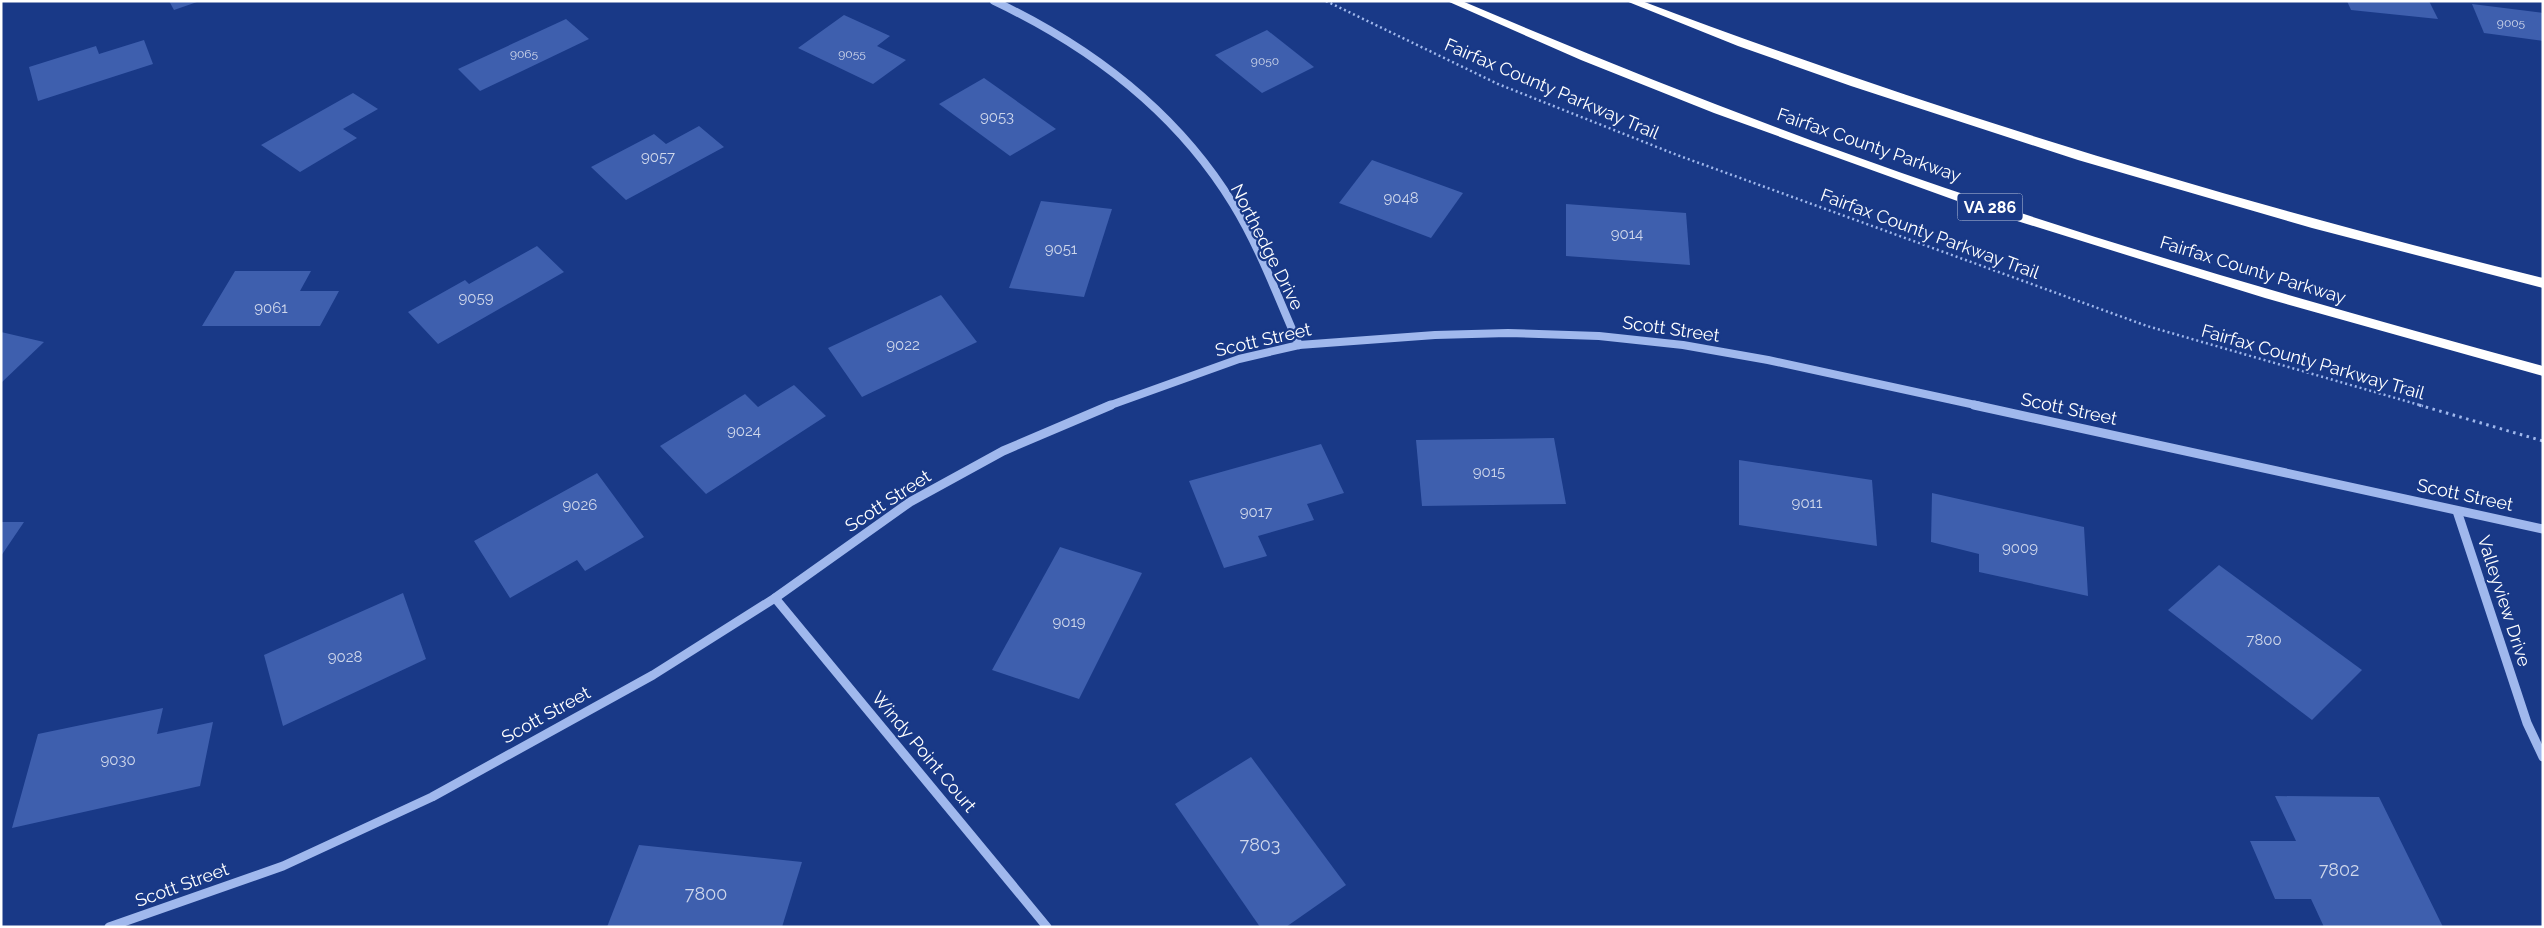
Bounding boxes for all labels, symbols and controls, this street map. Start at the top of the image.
house number: 9005 [2497,16,2526,30]
street label: Fairfax County Parkway Trail [1442,34,1663,143]
house number: 9065 [510,47,539,61]
house number: 9055 [838,47,866,61]
house number: 9050 [1251,54,1279,68]
street label: Fairfax County Parkway [1774,103,1964,186]
house number: 9053 [980,108,1014,126]
house number: 9057 [641,148,675,166]
street label: Northedge Drive [1227,180,1308,314]
street label: Fairfax County Parkway Trail [1818,184,2042,283]
house number: 9048 [1383,189,1419,207]
road number: VA 286 [1958,193,2022,220]
house number: 9014 [1611,225,1643,243]
street label: Fairfax County Parkway [2158,231,2349,308]
house number: 9051 [1045,240,1078,258]
house number: 9059 [459,289,494,307]
house number: 9061 [254,299,288,317]
street label: Scott Street [1621,311,1721,346]
street label: Scott Street [1213,318,1313,361]
street label: Fairfax County Parkway Trail [2199,320,2427,404]
house number: 9022 [886,336,920,354]
street label: Scott Street [2019,388,2119,429]
house number: 9024 [727,422,761,440]
house number: 9015 [1473,463,1505,481]
street label: Scott Street [841,465,934,536]
street label: Scott Street [2415,474,2515,515]
house number: 9011 [1792,494,1823,512]
house number: 9026 [563,496,597,514]
house number: 9017 [1240,503,1272,521]
street label: Valleyview Drive [2473,533,2536,669]
house number: 9009 [2002,539,2038,557]
house number: 9019 [1052,613,1086,631]
house number: 7800 [2246,631,2282,649]
house number: 9028 [328,648,362,666]
street label: Scott Street [498,682,594,747]
street label: Windy Point Court [868,687,981,816]
house number: 9030 [100,751,136,769]
house number: 7803 [1240,834,1280,855]
street label: Scott Street [132,858,231,911]
house number: 7802 [2319,859,2359,880]
house number: 7800 [685,883,727,904]

